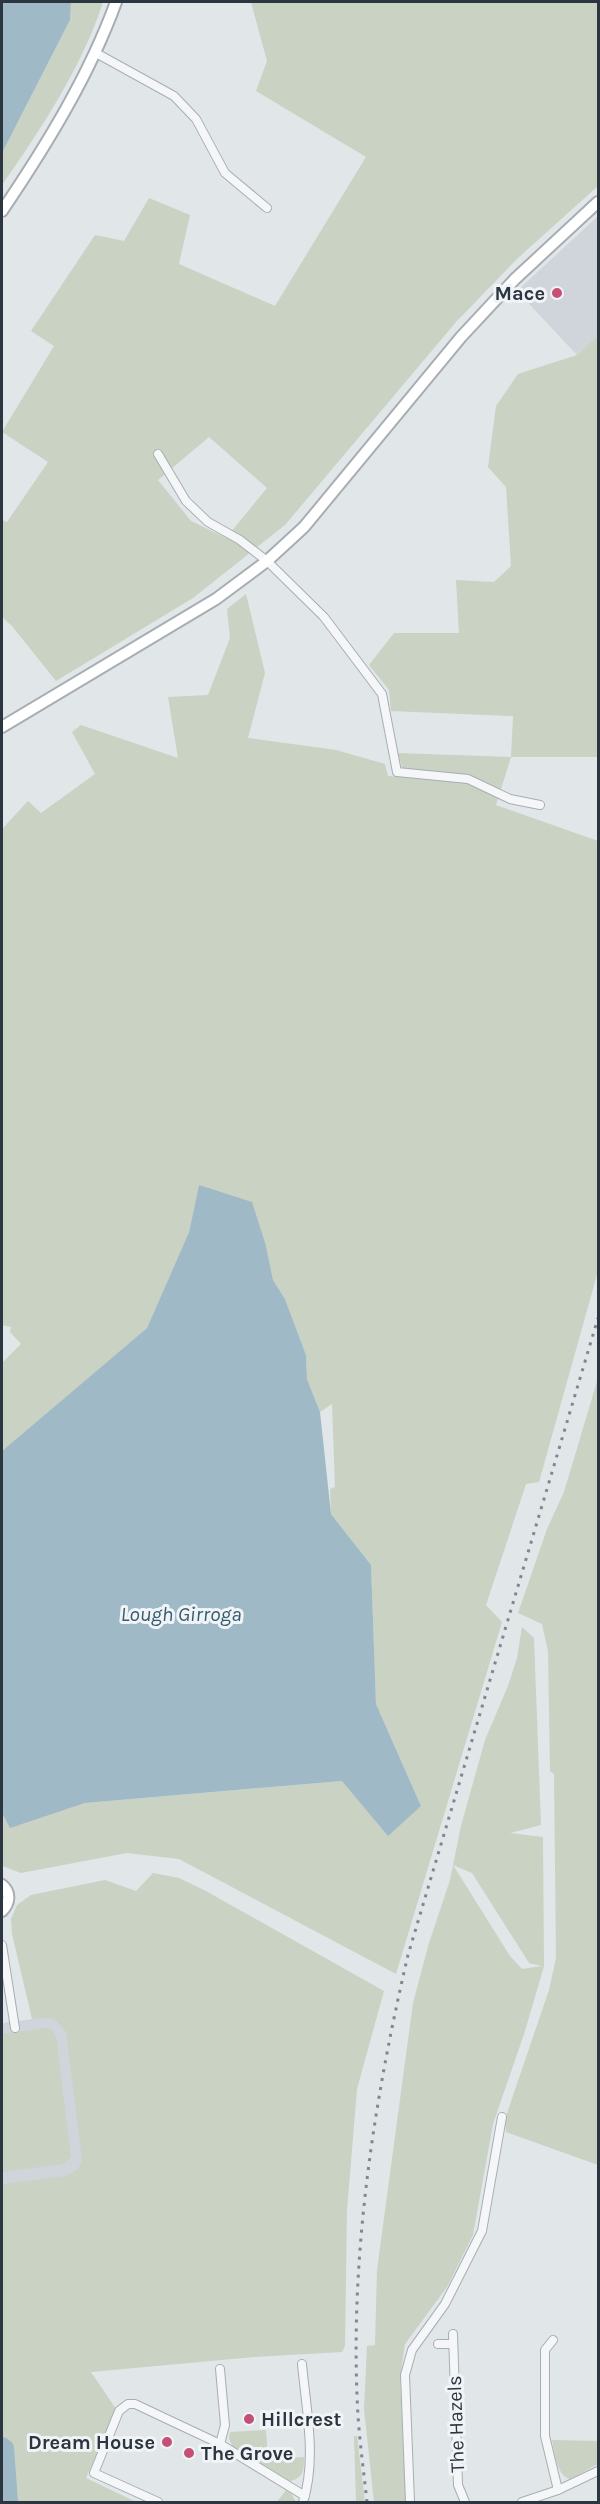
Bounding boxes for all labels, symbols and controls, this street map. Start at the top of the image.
place label: Mace [495,282,545,305]
marker: Mace [550,286,564,300]
water label: Lough Girroga [121,1602,241,1626]
street label: The Hazels [443,2375,469,2473]
place label: Hillcrest [261,2408,341,2431]
marker: Hillcrest [242,2412,256,2426]
place label: Dream House [28,2431,155,2454]
marker: Dream House [160,2435,174,2449]
place label: The Grove [201,2442,293,2465]
marker: The Grove [182,2446,196,2460]

